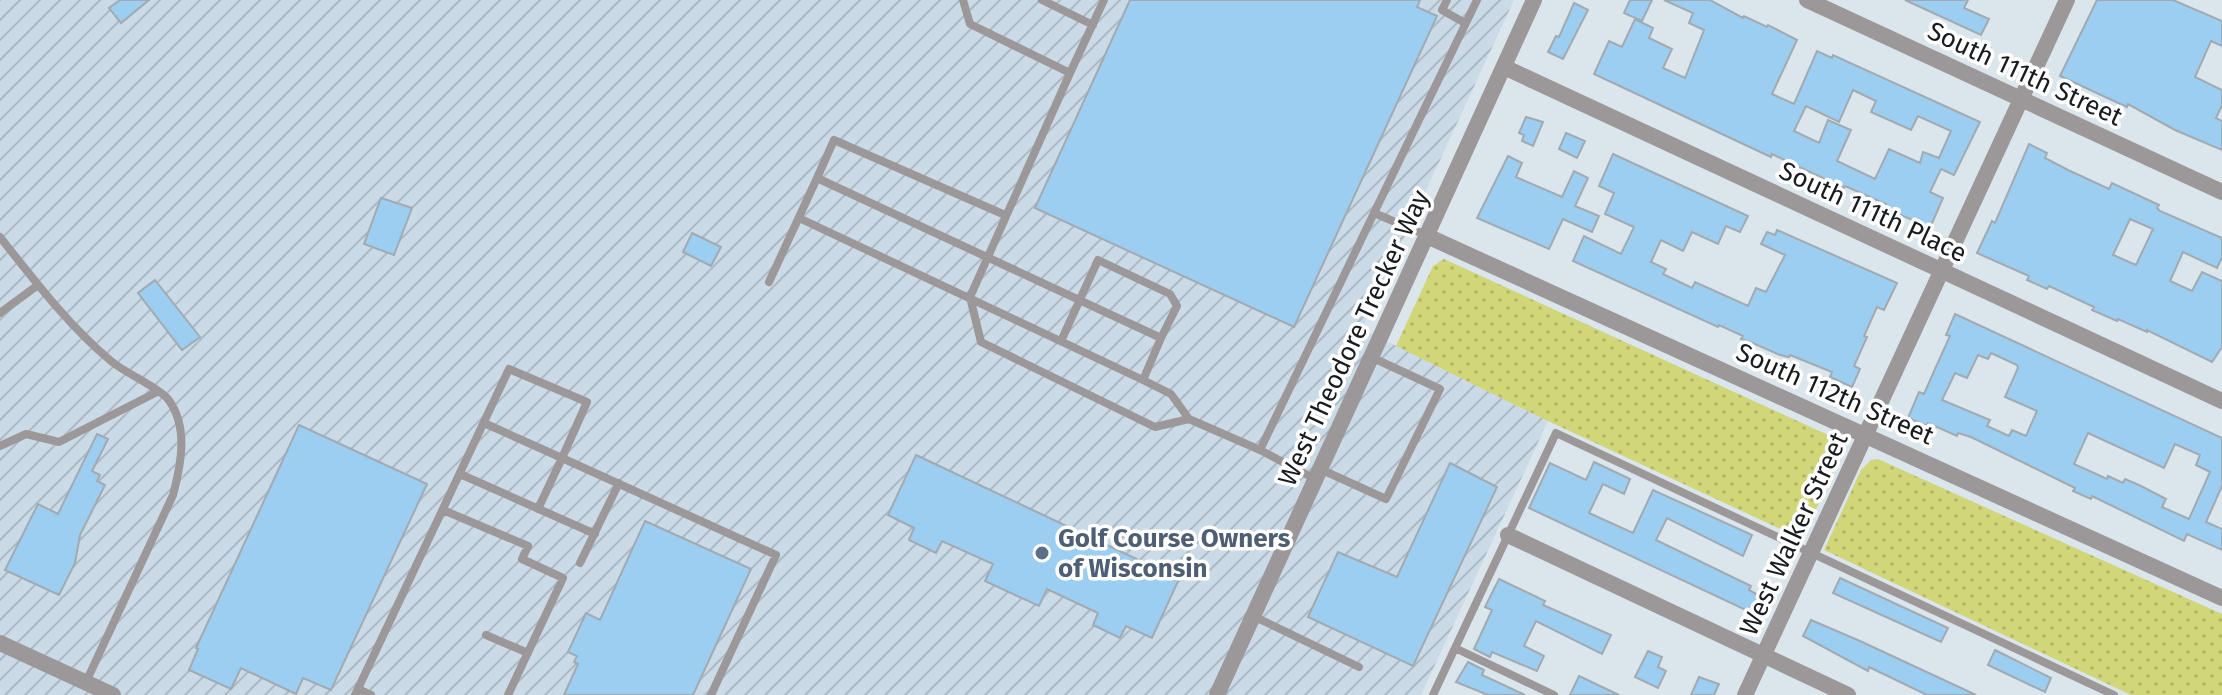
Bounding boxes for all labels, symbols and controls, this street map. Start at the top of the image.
street label: South 111th Street [1923,15,2128,133]
street label: South 111th Place [1774,155,1972,269]
street label: West Theodore Trecker Way [1272,185,1436,491]
street label: South 112th Street [1731,337,1939,452]
street label: West Walker Street [1733,427,1855,641]
place label: Golf Course Owners of Wisconsin [1058,523,1291,584]
marker: Golf Course Owners of Wisconsin [1033,544,1051,562]

